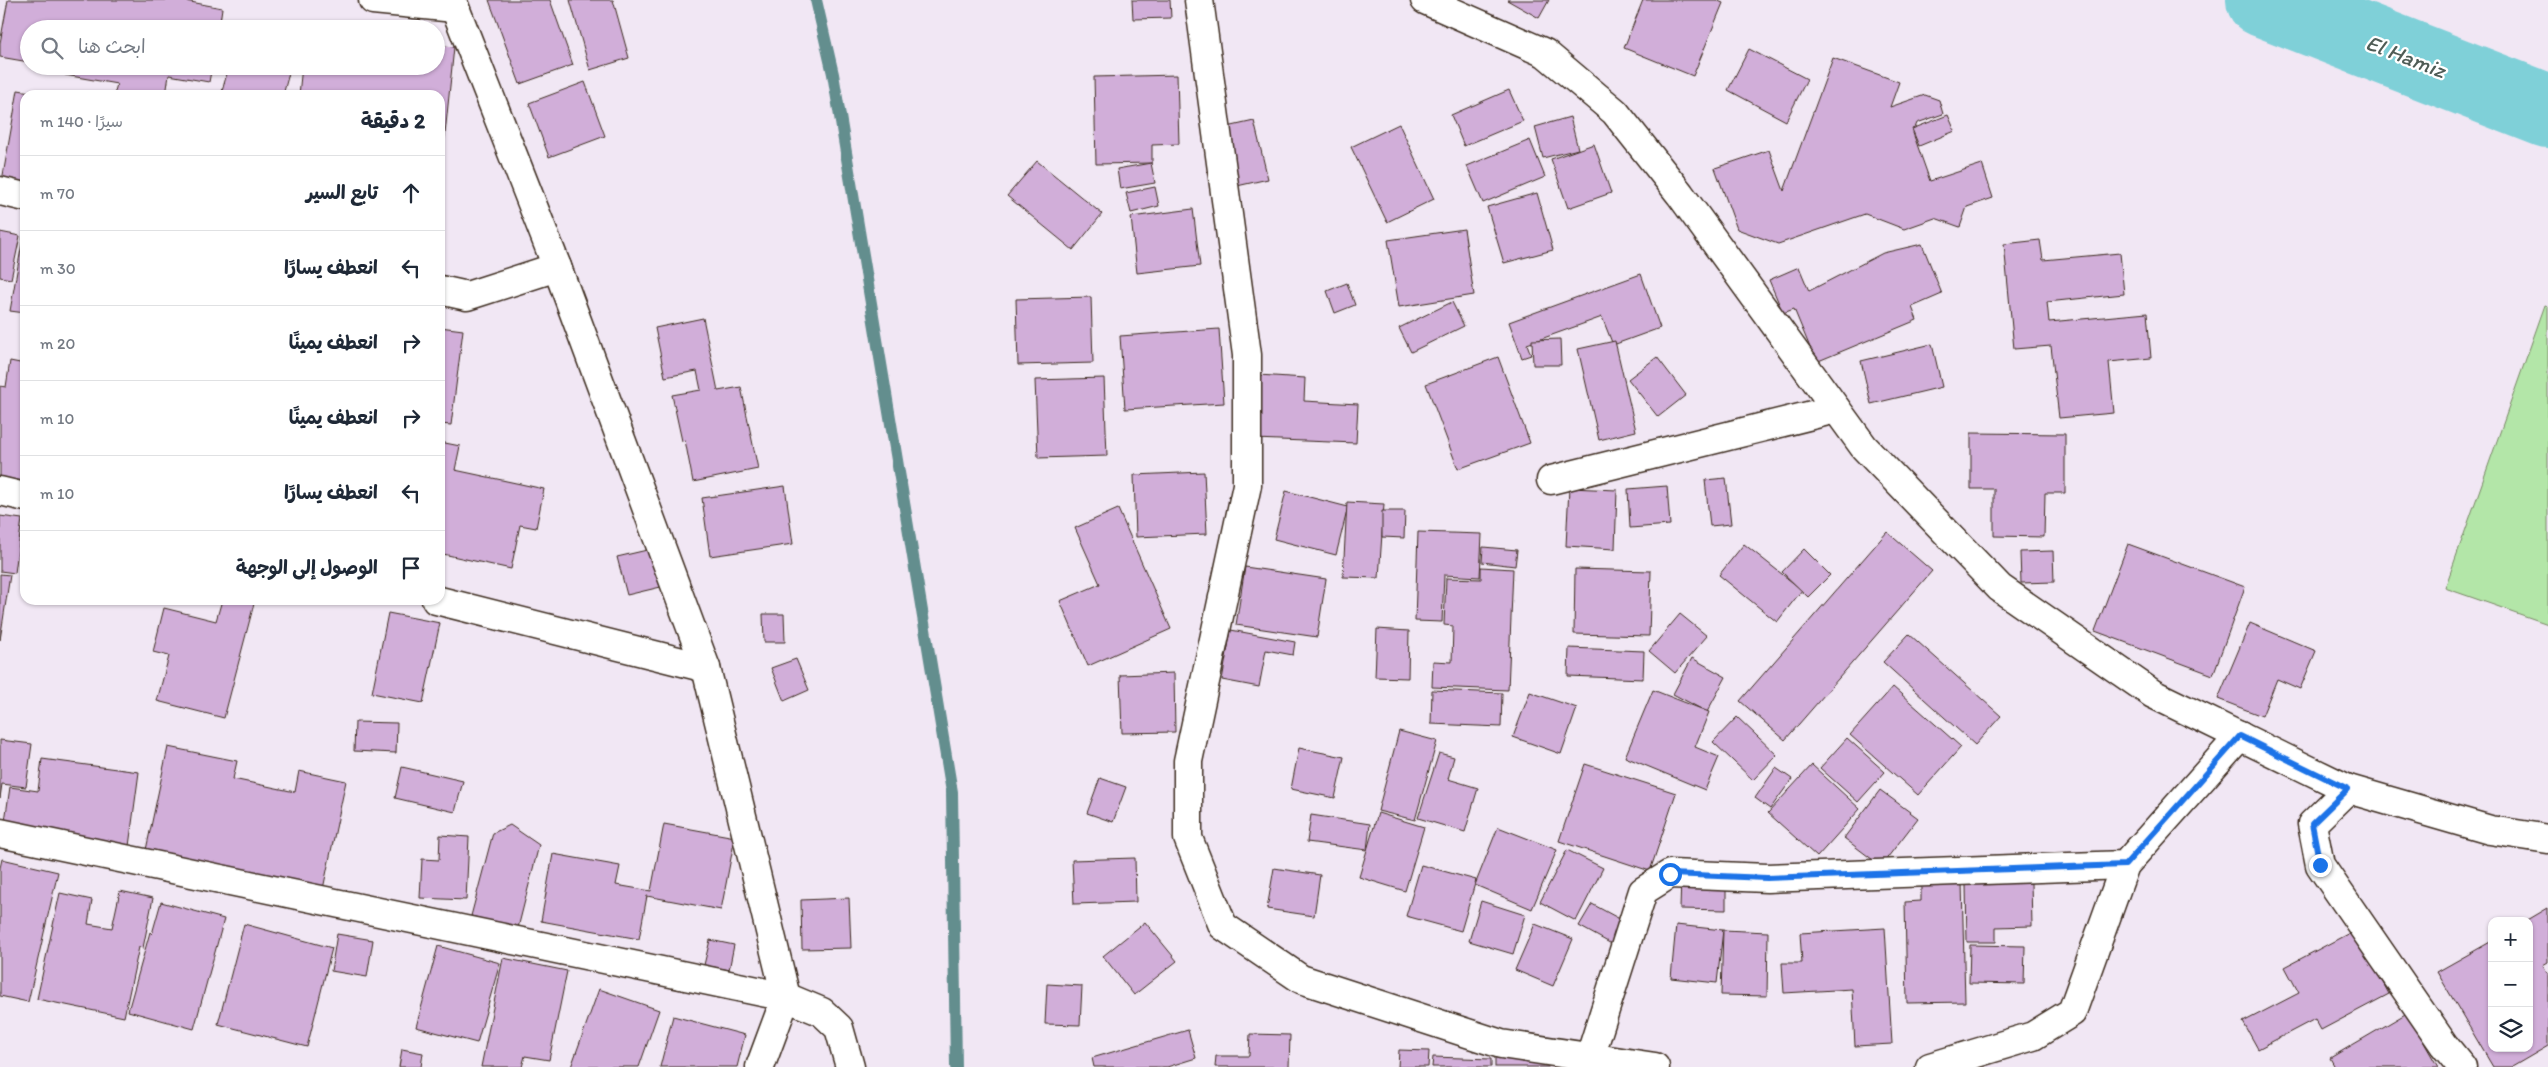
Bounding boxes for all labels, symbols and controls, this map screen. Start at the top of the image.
search box [20,20,445,75]
water label: El Hamiz [2362,29,2451,85]
icon: search [38,34,66,62]
text: ابحث هنا [78,35,146,58]
text: 2 دقيقة [361,108,425,133]
text: سيرًا · 140 m [40,112,123,131]
icon: ahead [397,179,425,207]
text: تابع السير [306,181,378,204]
text: 70 m [40,184,75,203]
icon: left [397,254,425,282]
text: انعطف يسارًا [284,256,378,279]
text: 30 m [40,259,76,278]
icon: right [397,329,425,357]
text: انعطف يمينًا [289,331,378,354]
text: 20 m [40,334,75,353]
icon: right [397,404,425,432]
text: انعطف يمينًا [289,406,378,429]
text: 10 m [40,409,74,428]
icon: left [397,479,425,507]
text: انعطف يسارًا [284,481,378,504]
text: 10 m [40,484,74,503]
icon: arrive [397,554,425,582]
text: الوصول إلى الوجهة [236,556,378,579]
route end [2309,854,2332,877]
route start [1659,863,1682,886]
map controls [2488,917,2533,1052]
button: + [2488,917,2533,962]
button: − [2488,962,2533,1007]
button: layers [2488,1007,2533,1052]

